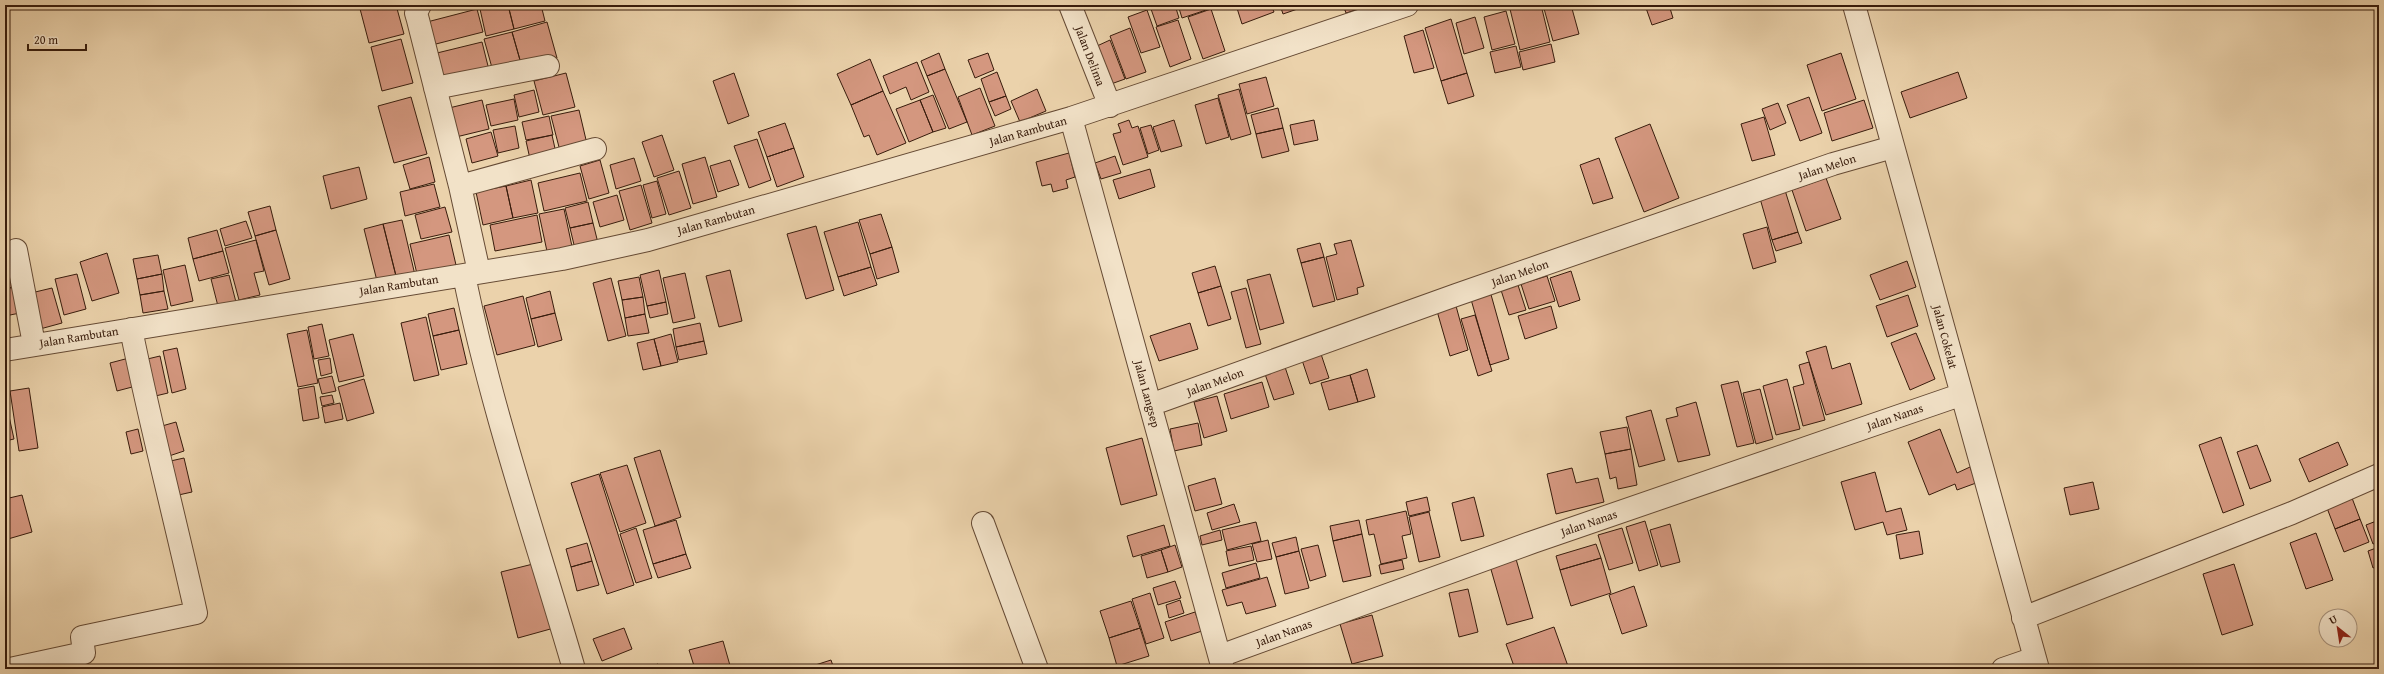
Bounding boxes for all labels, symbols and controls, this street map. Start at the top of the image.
street label: Jalan Delima [1071,21,1110,89]
scale bar [28,26,86,52]
text: 20 m [34,31,58,48]
street label: Jalan Rambutan [985,111,1069,150]
street label: Jalan Melon [1794,149,1858,184]
street label: Jalan Rambutan [673,200,757,239]
street label: Jalan Melon [1487,255,1551,291]
street label: Jalan Rambutan [356,270,440,299]
street label: Jalan Cokelat [1928,301,1962,371]
street label: Jalan Rambutan [36,322,120,351]
street label: Jalan Langsep [1130,356,1165,430]
street label: Jalan Melon [1182,363,1246,400]
street label: Jalan Nanas [1862,399,1926,435]
street label: Jalan Nanas [1556,505,1620,541]
north arrow [2318,608,2358,648]
text: U [2326,610,2341,628]
street label: Jalan Nanas [1252,614,1314,651]

